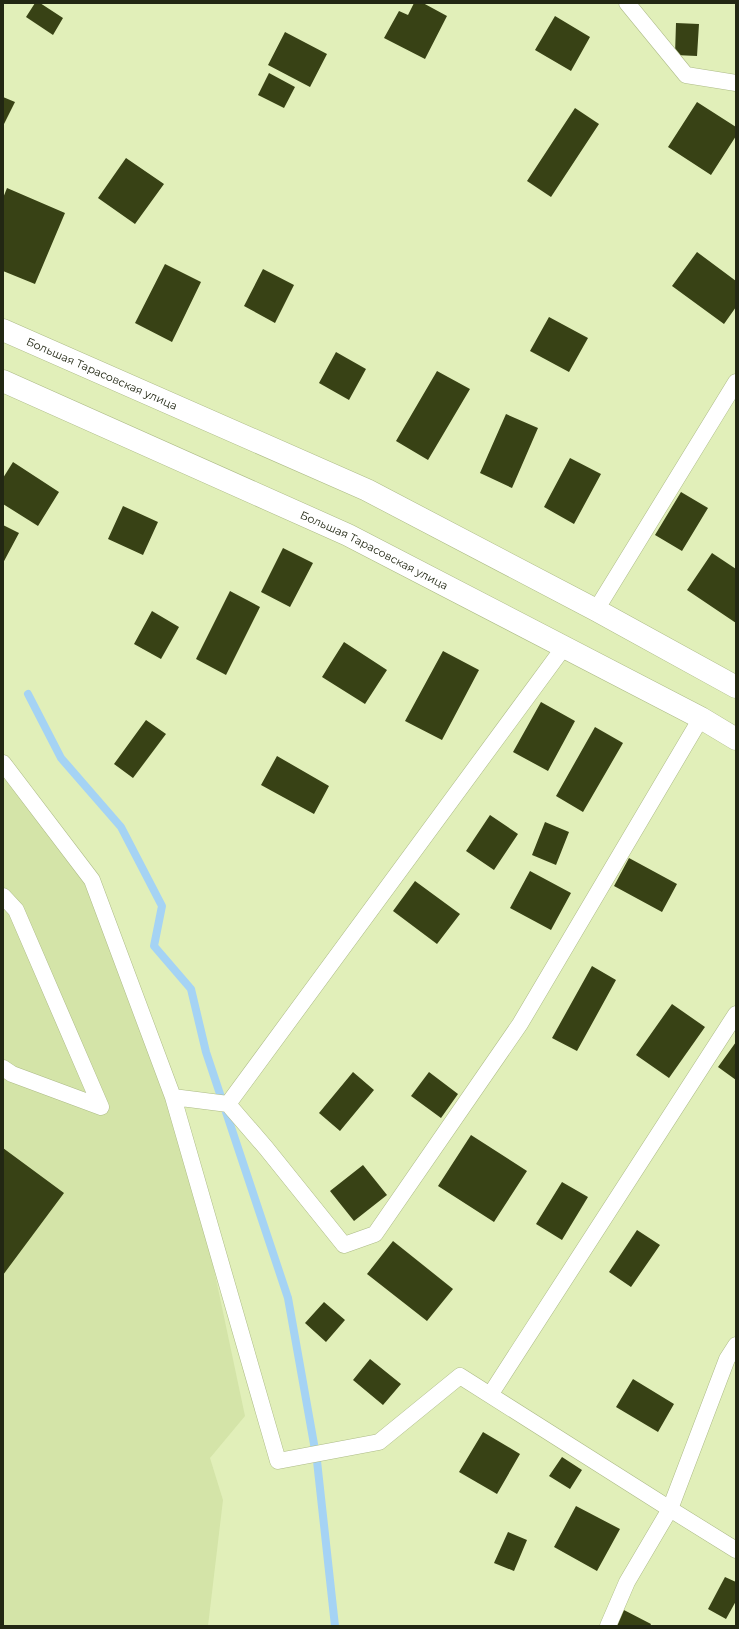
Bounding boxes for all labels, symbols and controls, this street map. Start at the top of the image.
street label: Большая Тарасовская улица [24,334,180,413]
street label: Большая Тарасовская улица [298,508,451,593]

